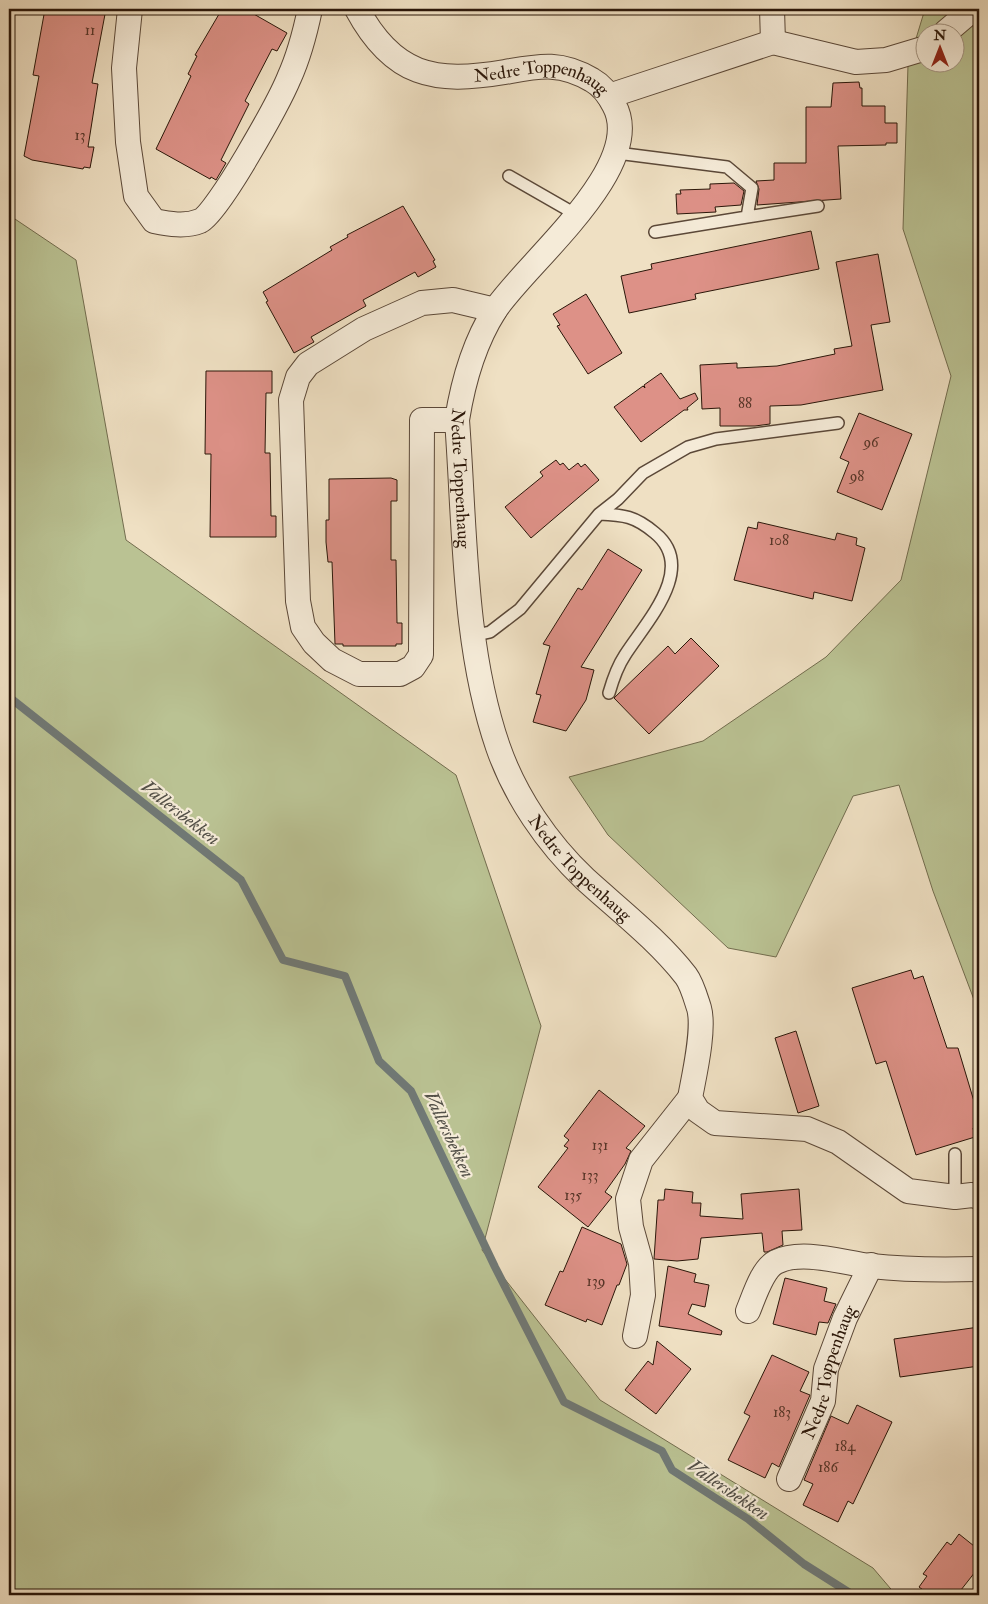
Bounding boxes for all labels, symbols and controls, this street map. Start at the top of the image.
house number: 11 [85,21,95,40]
north arrow [916,22,966,72]
text: N [933,27,947,44]
street label: Nedre Toppenhaug [473,56,615,101]
house number: 13 [74,126,86,145]
house number: 88 [738,394,752,413]
street label: Nedre Toppenhaug [444,407,476,550]
house number: 96 [862,433,880,452]
house number: 98 [849,467,864,486]
house number: 108 [769,531,789,550]
water label: Vallersbekken [136,775,224,851]
street label: Nedre Toppenhaug [523,810,637,927]
water label: Vallersbekken [419,1087,480,1182]
house number: 131 [592,1136,608,1155]
house number: 133 [582,1166,598,1185]
house number: 135 [564,1186,582,1205]
house number: 139 [587,1272,605,1291]
street label: Nedre Toppenhaug [797,1300,862,1443]
house number: 183 [773,1403,791,1422]
house number: 184 [835,1437,856,1456]
water label: Vallersbekken [683,1454,774,1526]
house number: 186 [818,1458,839,1477]

